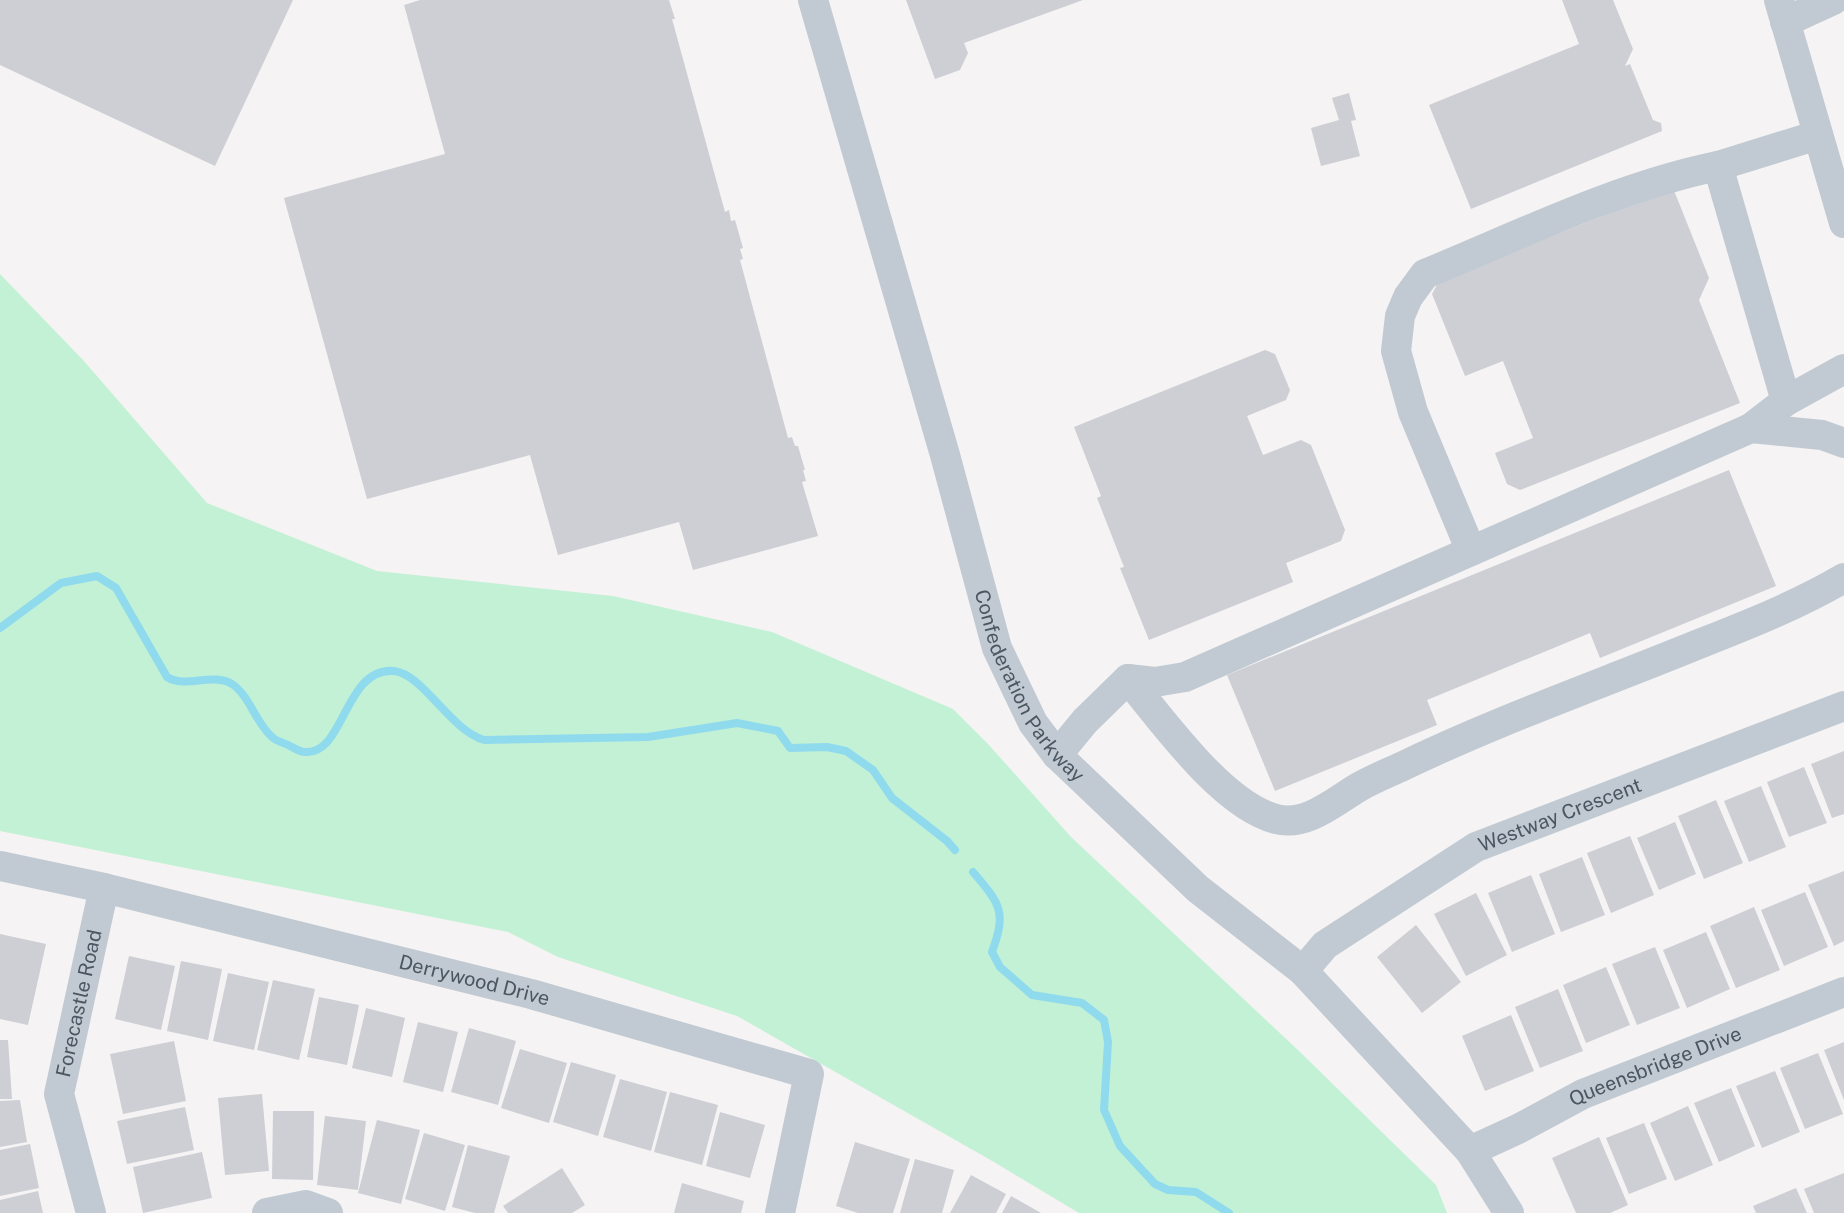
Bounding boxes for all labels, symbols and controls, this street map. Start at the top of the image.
street label: Confederation Parkway [970,587,1090,787]
street label: Westway Crescent [1475,773,1645,857]
street label: Forecastle Road [51,927,107,1079]
street label: Derrywood Drive [396,950,553,1011]
street label: Queensbridge Drive [1565,1021,1745,1111]

